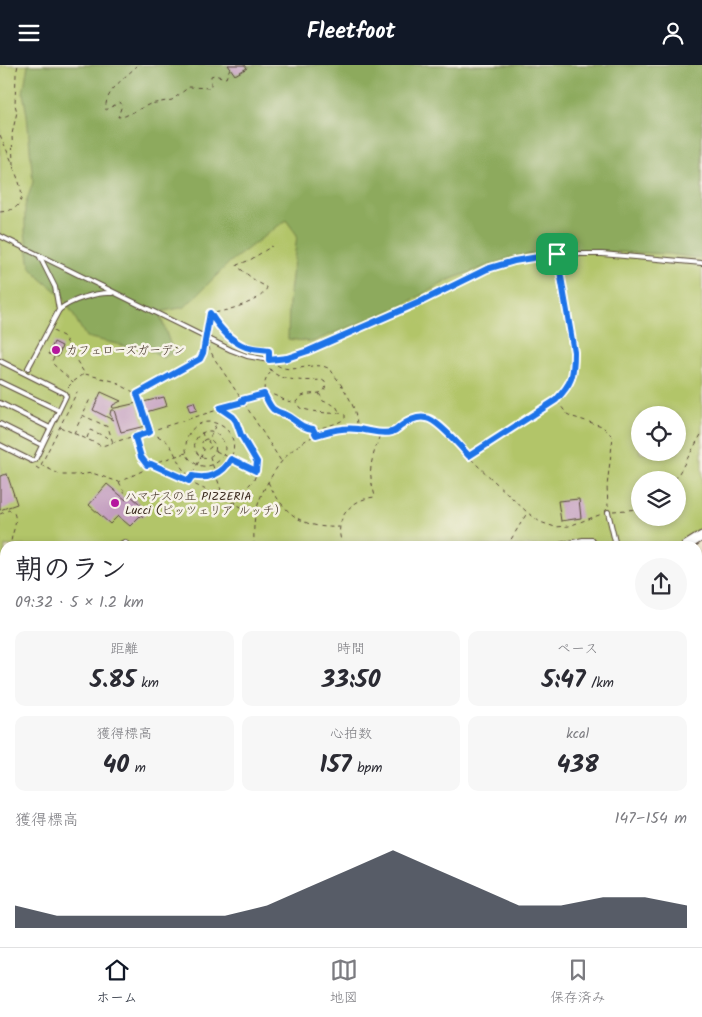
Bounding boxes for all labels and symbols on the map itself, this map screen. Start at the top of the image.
pin [536,233,578,275]
place label: カフェローズガーデン [66,341,185,360]
marker: カフェローズガーデン [50,344,62,356]
place label: ハマナスの丘 PIZZERIA Lucci (ピッツェリア ルッチ） [125,487,286,520]
marker: ハマナスの丘 PIZZERIA Lucci (ピッツェリア ルッチ） [109,497,121,509]

